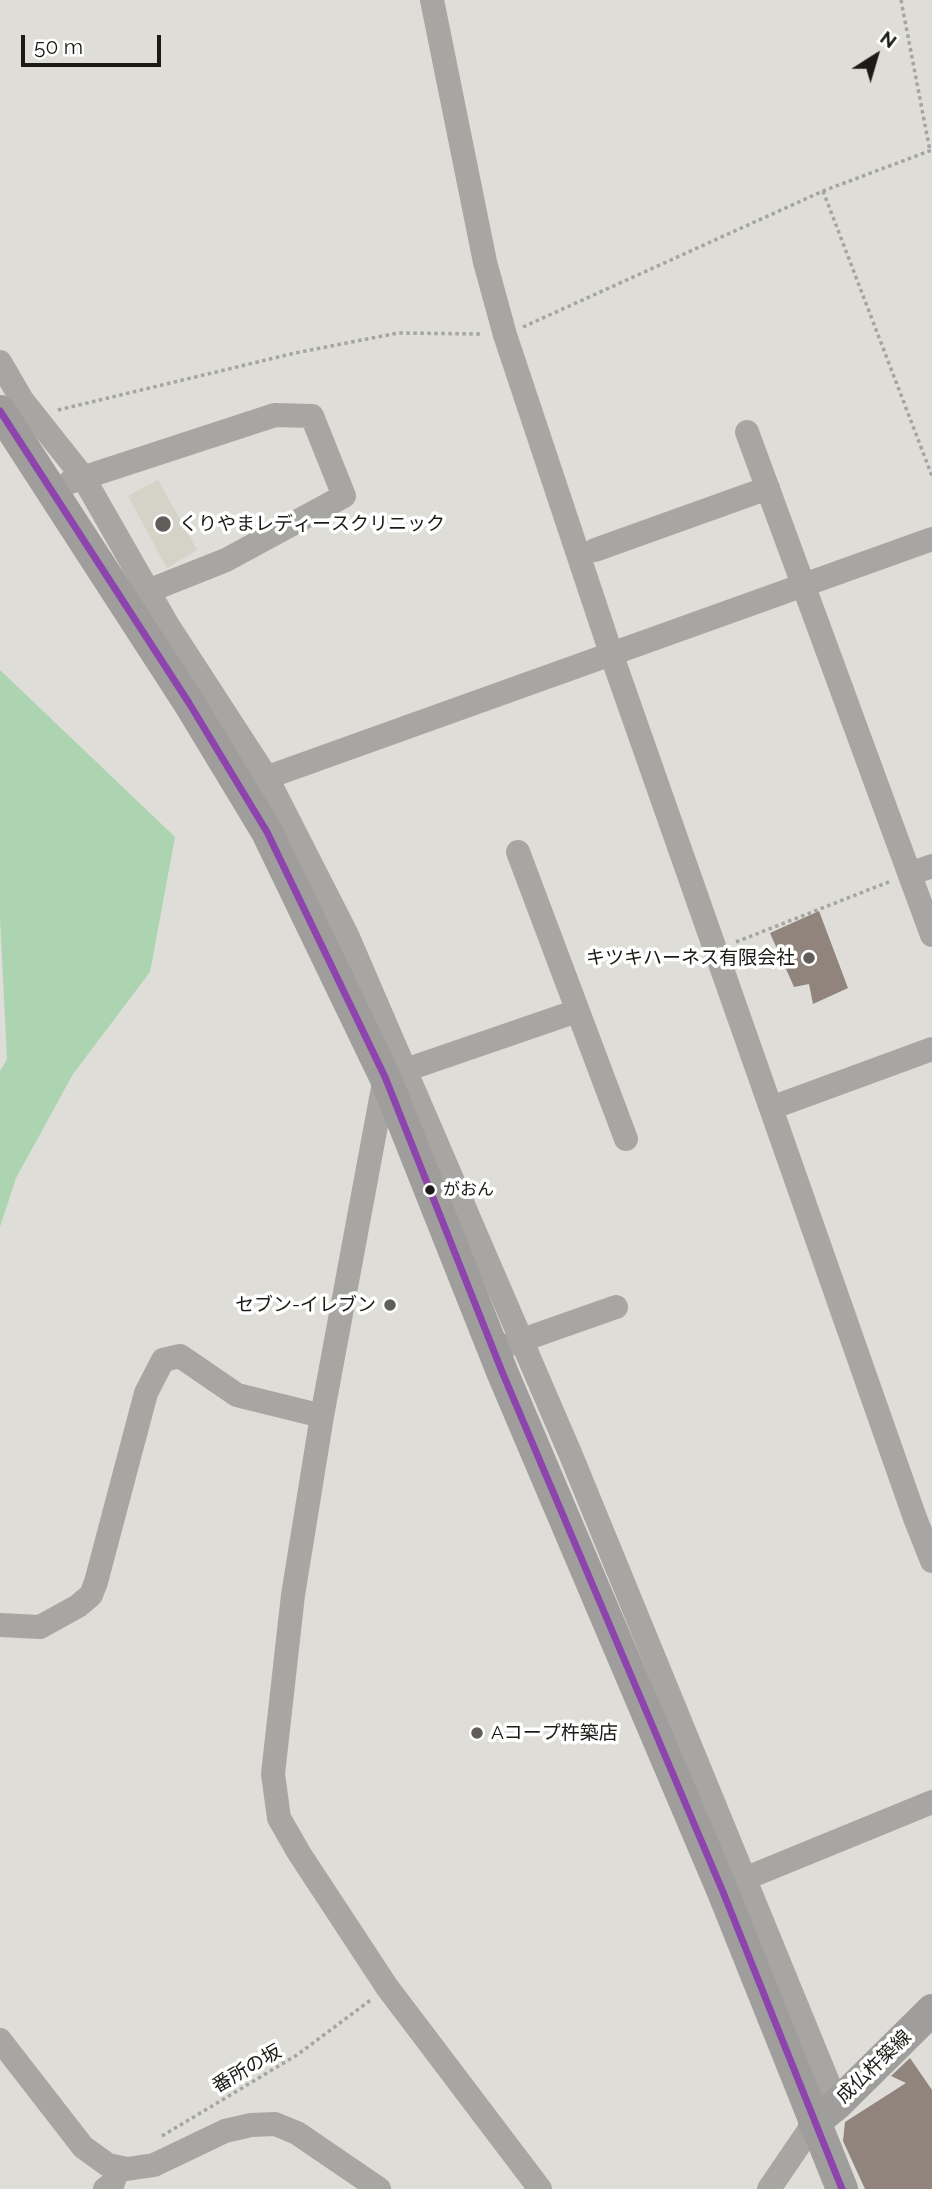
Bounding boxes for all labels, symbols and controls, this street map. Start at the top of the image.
scale bar [24,21,164,65]
north arrow [841,21,911,91]
text: N [876,26,901,52]
text: 50 m [34,34,83,59]
place label: くりやまレディースクリニック [179,513,445,535]
marker: くりやまレディースクリニック [153,514,173,534]
place label: キツキハーネス有限会社 [586,947,795,969]
marker: キツキハーネス有限会社 [801,950,817,966]
place label: がおん [443,1180,494,1200]
marker: がおん [423,1183,437,1197]
place label: セブン-イレブン [235,1294,376,1316]
marker: セブン-イレブン [382,1297,398,1313]
place label: Aコープ杵築店 [491,1722,618,1744]
marker: Aコープ杵築店 [469,1725,485,1741]
street label: 成仏杵築線 [832,2026,916,2108]
street label: 番所の坂 [208,2040,286,2098]

